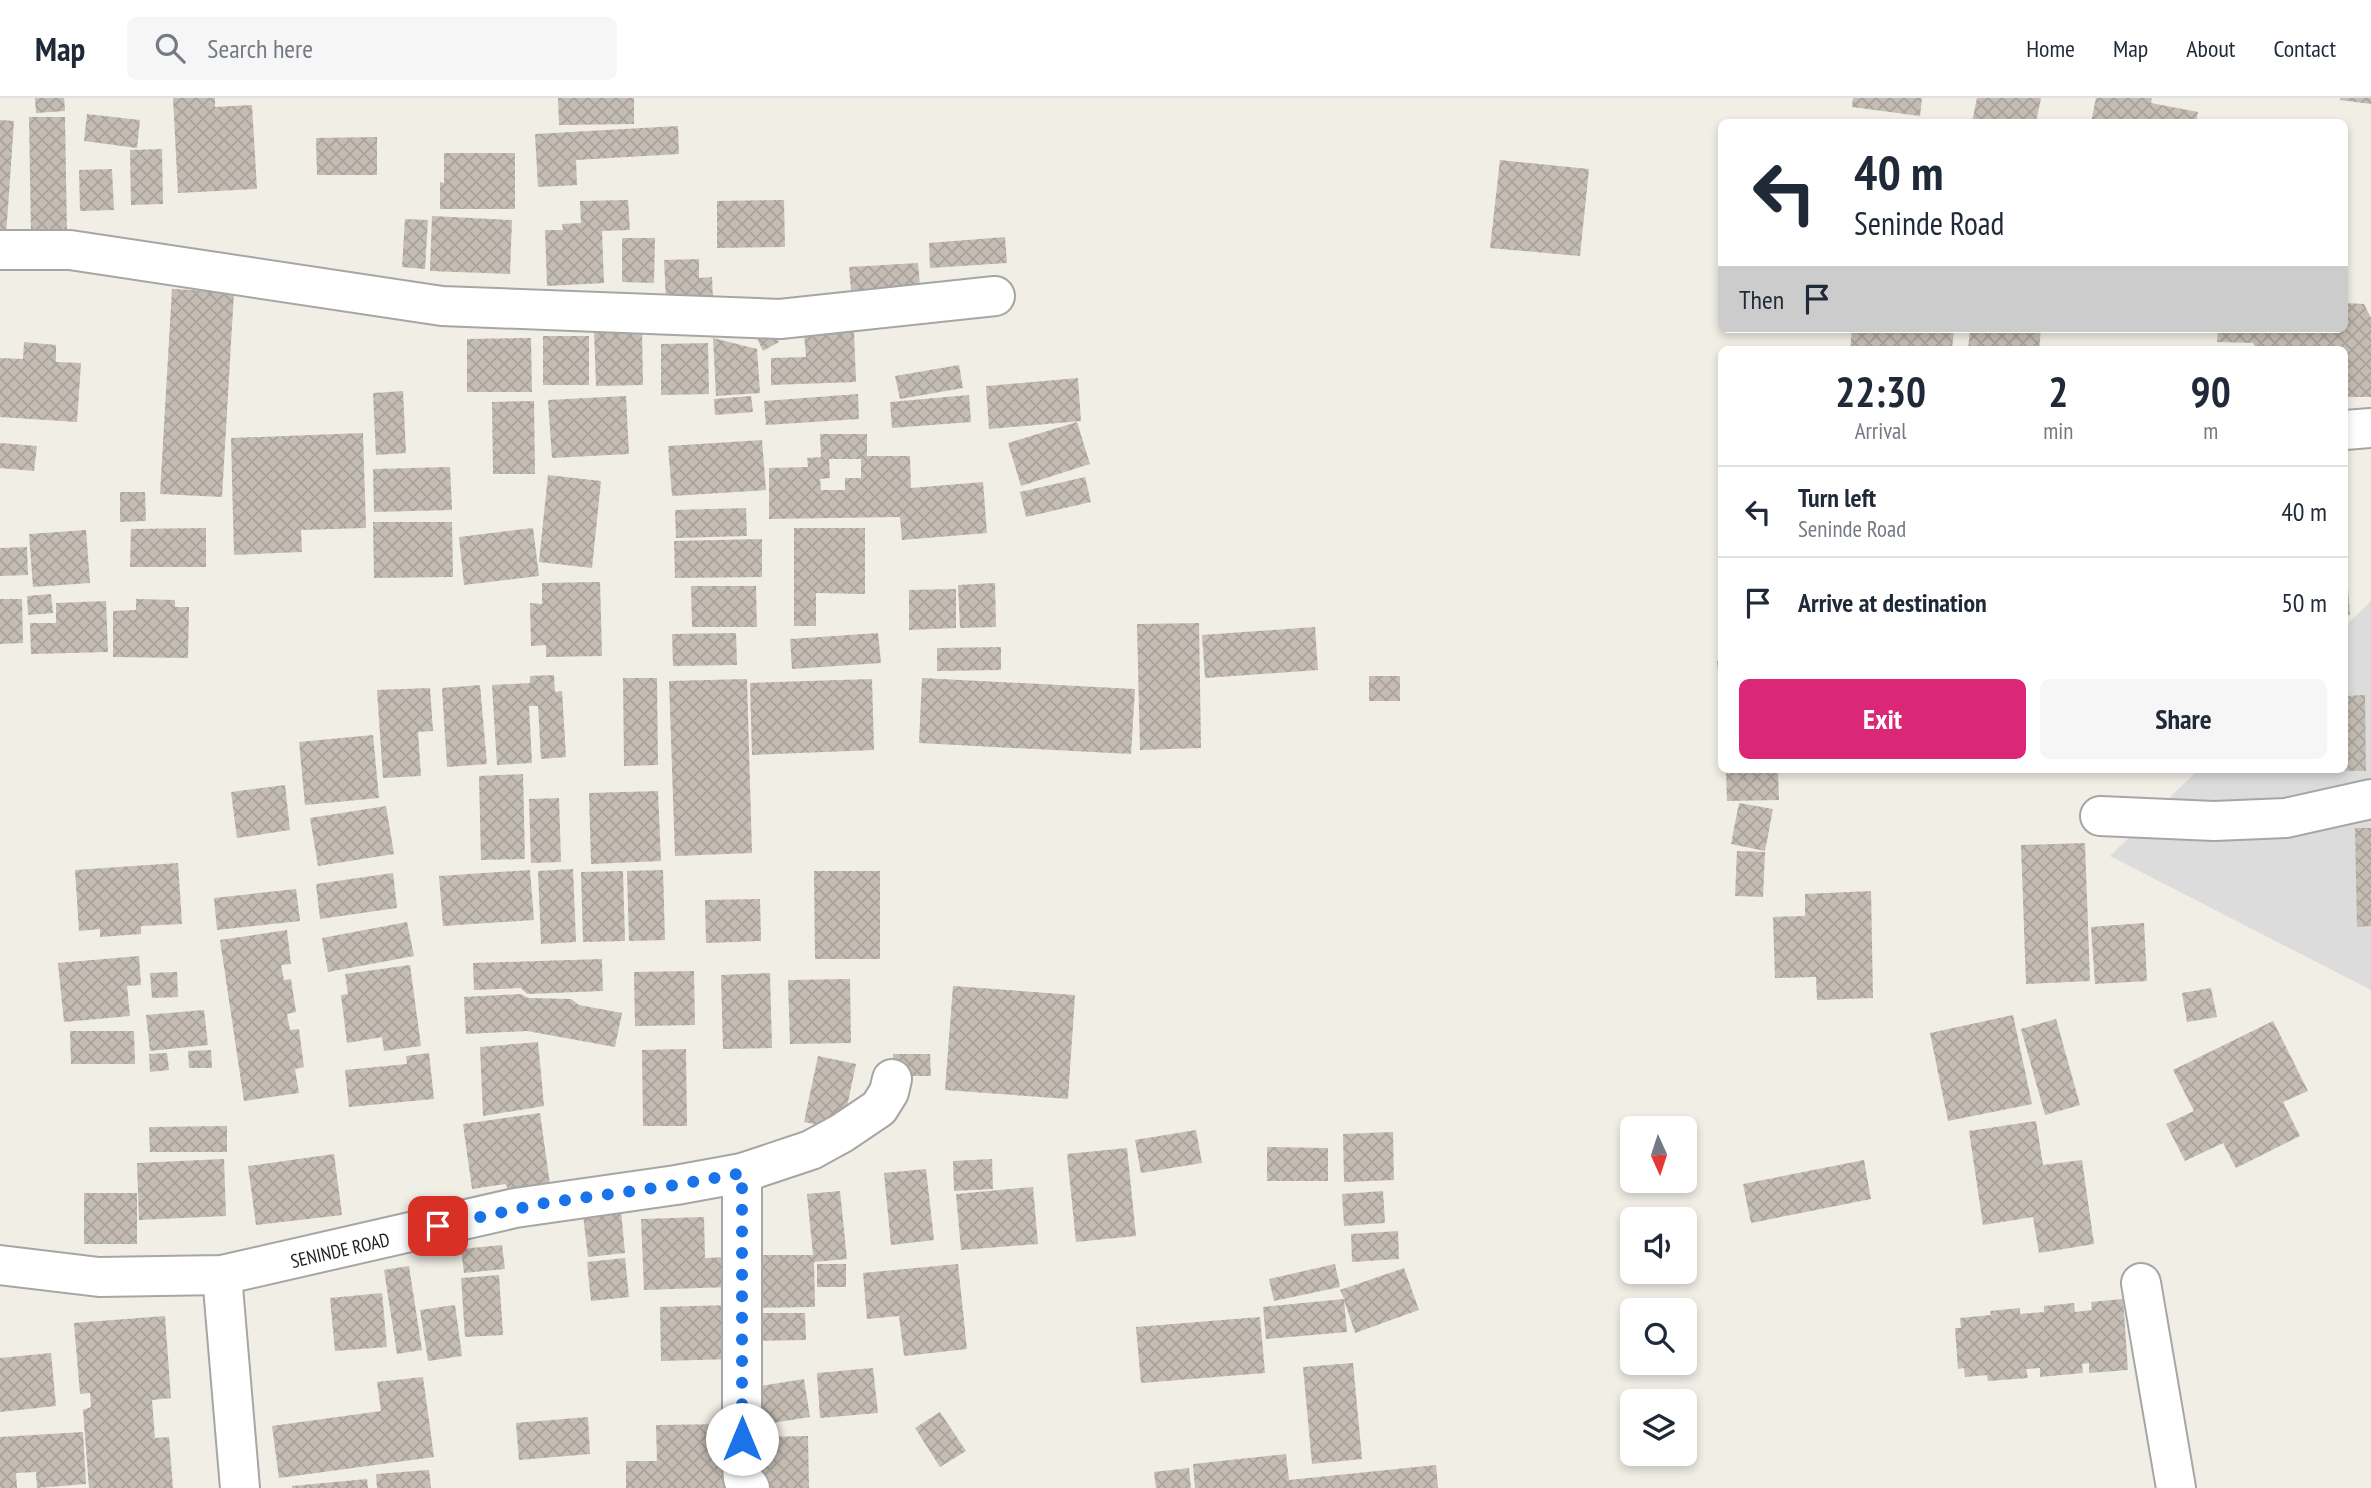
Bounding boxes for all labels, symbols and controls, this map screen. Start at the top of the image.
search box [127,17,617,80]
text: Map [35,27,85,70]
icon: search [151,29,189,67]
text: Search here [207,32,313,65]
text: Home [2026,33,2075,64]
text: Map [2113,33,2148,64]
text: About [2186,33,2235,64]
text: Contact [2273,33,2336,64]
text: 40 m [1854,140,1943,204]
icon: left [1739,147,1830,238]
text: Seninde Road [1854,202,2004,244]
icon: arrive [1798,280,1836,318]
text: Then [1739,283,1784,316]
text: 22:30 [1835,364,1926,419]
text: 2 [2048,364,2068,419]
text: 90 [2191,364,2231,419]
text: Arrival [1855,416,1907,445]
text: min [2043,416,2073,445]
text: m [2203,416,2218,445]
text: Turn left [1798,481,1876,514]
icon: left [1739,493,1777,531]
text: 40 m [2281,495,2327,528]
text: Seninde Road [1798,514,1906,543]
icon: arrive [1739,584,1777,622]
text: Arrive at destination [1798,586,1987,619]
text: 50 m [2281,586,2327,619]
button: Exit [1739,679,2026,759]
button: Share [2040,679,2327,759]
north arrow [1620,1116,1698,1194]
map controls [1620,1116,1697,1466]
pin [408,1196,468,1256]
icon: arrive [419,1207,457,1245]
button: sound [1620,1207,1697,1284]
street label: SENINDE ROAD [288,1227,392,1273]
button: search [1620,1298,1697,1375]
button: layers [1620,1389,1697,1466]
position arrow [705,1402,779,1476]

